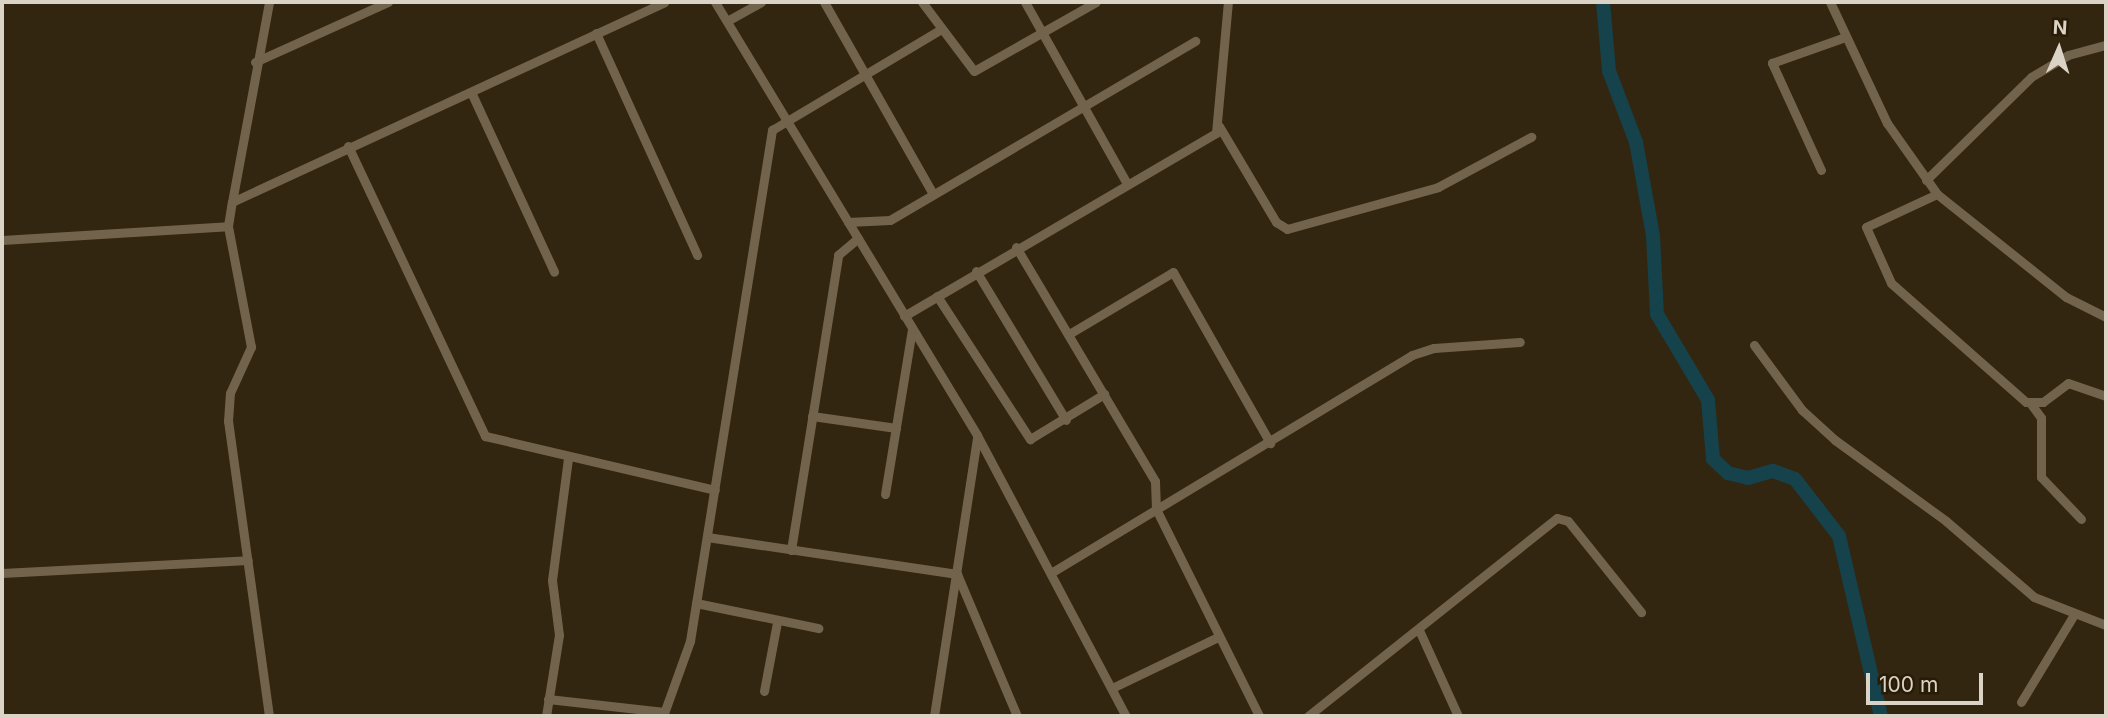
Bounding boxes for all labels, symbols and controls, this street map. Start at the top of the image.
north arrow [2024,14,2094,84]
text: N [2052,16,2068,39]
scale bar [1870,658,1987,702]
text: 100 m [1879,672,1938,697]

